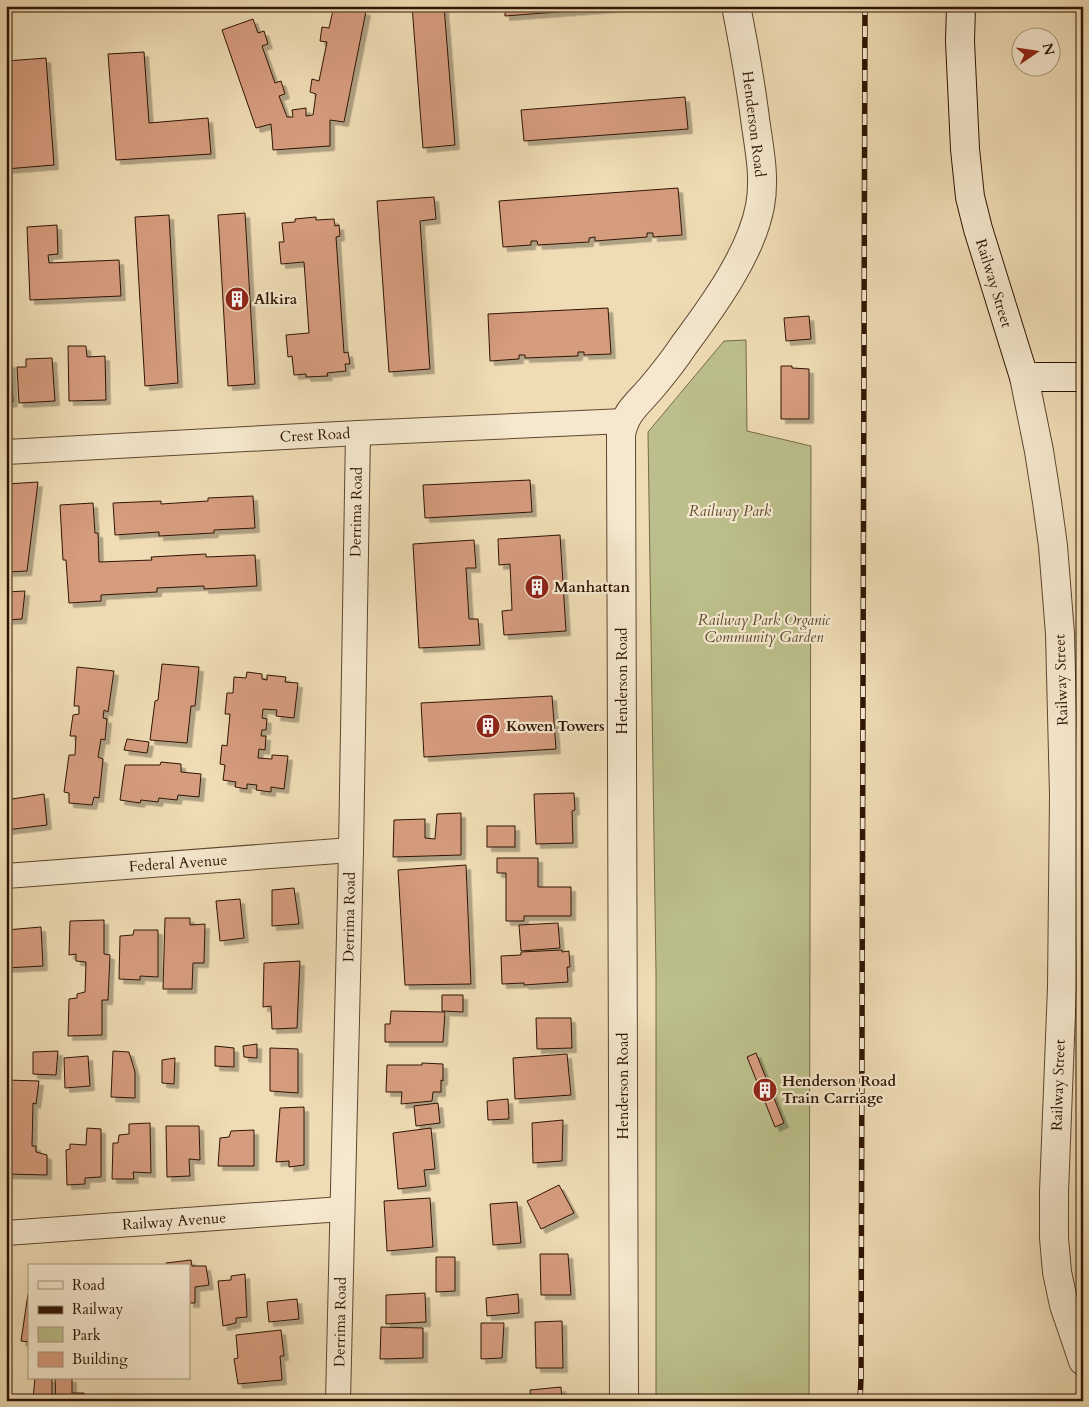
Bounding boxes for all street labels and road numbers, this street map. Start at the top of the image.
street label: Henderson Road [738,70,770,178]
street label: Railway Street [971,236,1017,330]
street label: Crest Road [279,423,351,447]
street label: Derrima Road [345,467,367,557]
street label: Henderson Road [612,628,632,734]
street label: Railway Street [1049,634,1073,726]
street label: Federal Avenue [128,850,228,876]
street label: Derrima Road [338,872,360,962]
street label: Henderson Road [613,1033,633,1139]
street label: Railway Street [1046,1039,1070,1131]
street label: Railway Avenue [121,1207,227,1235]
street label: Derrima Road [329,1277,351,1367]

